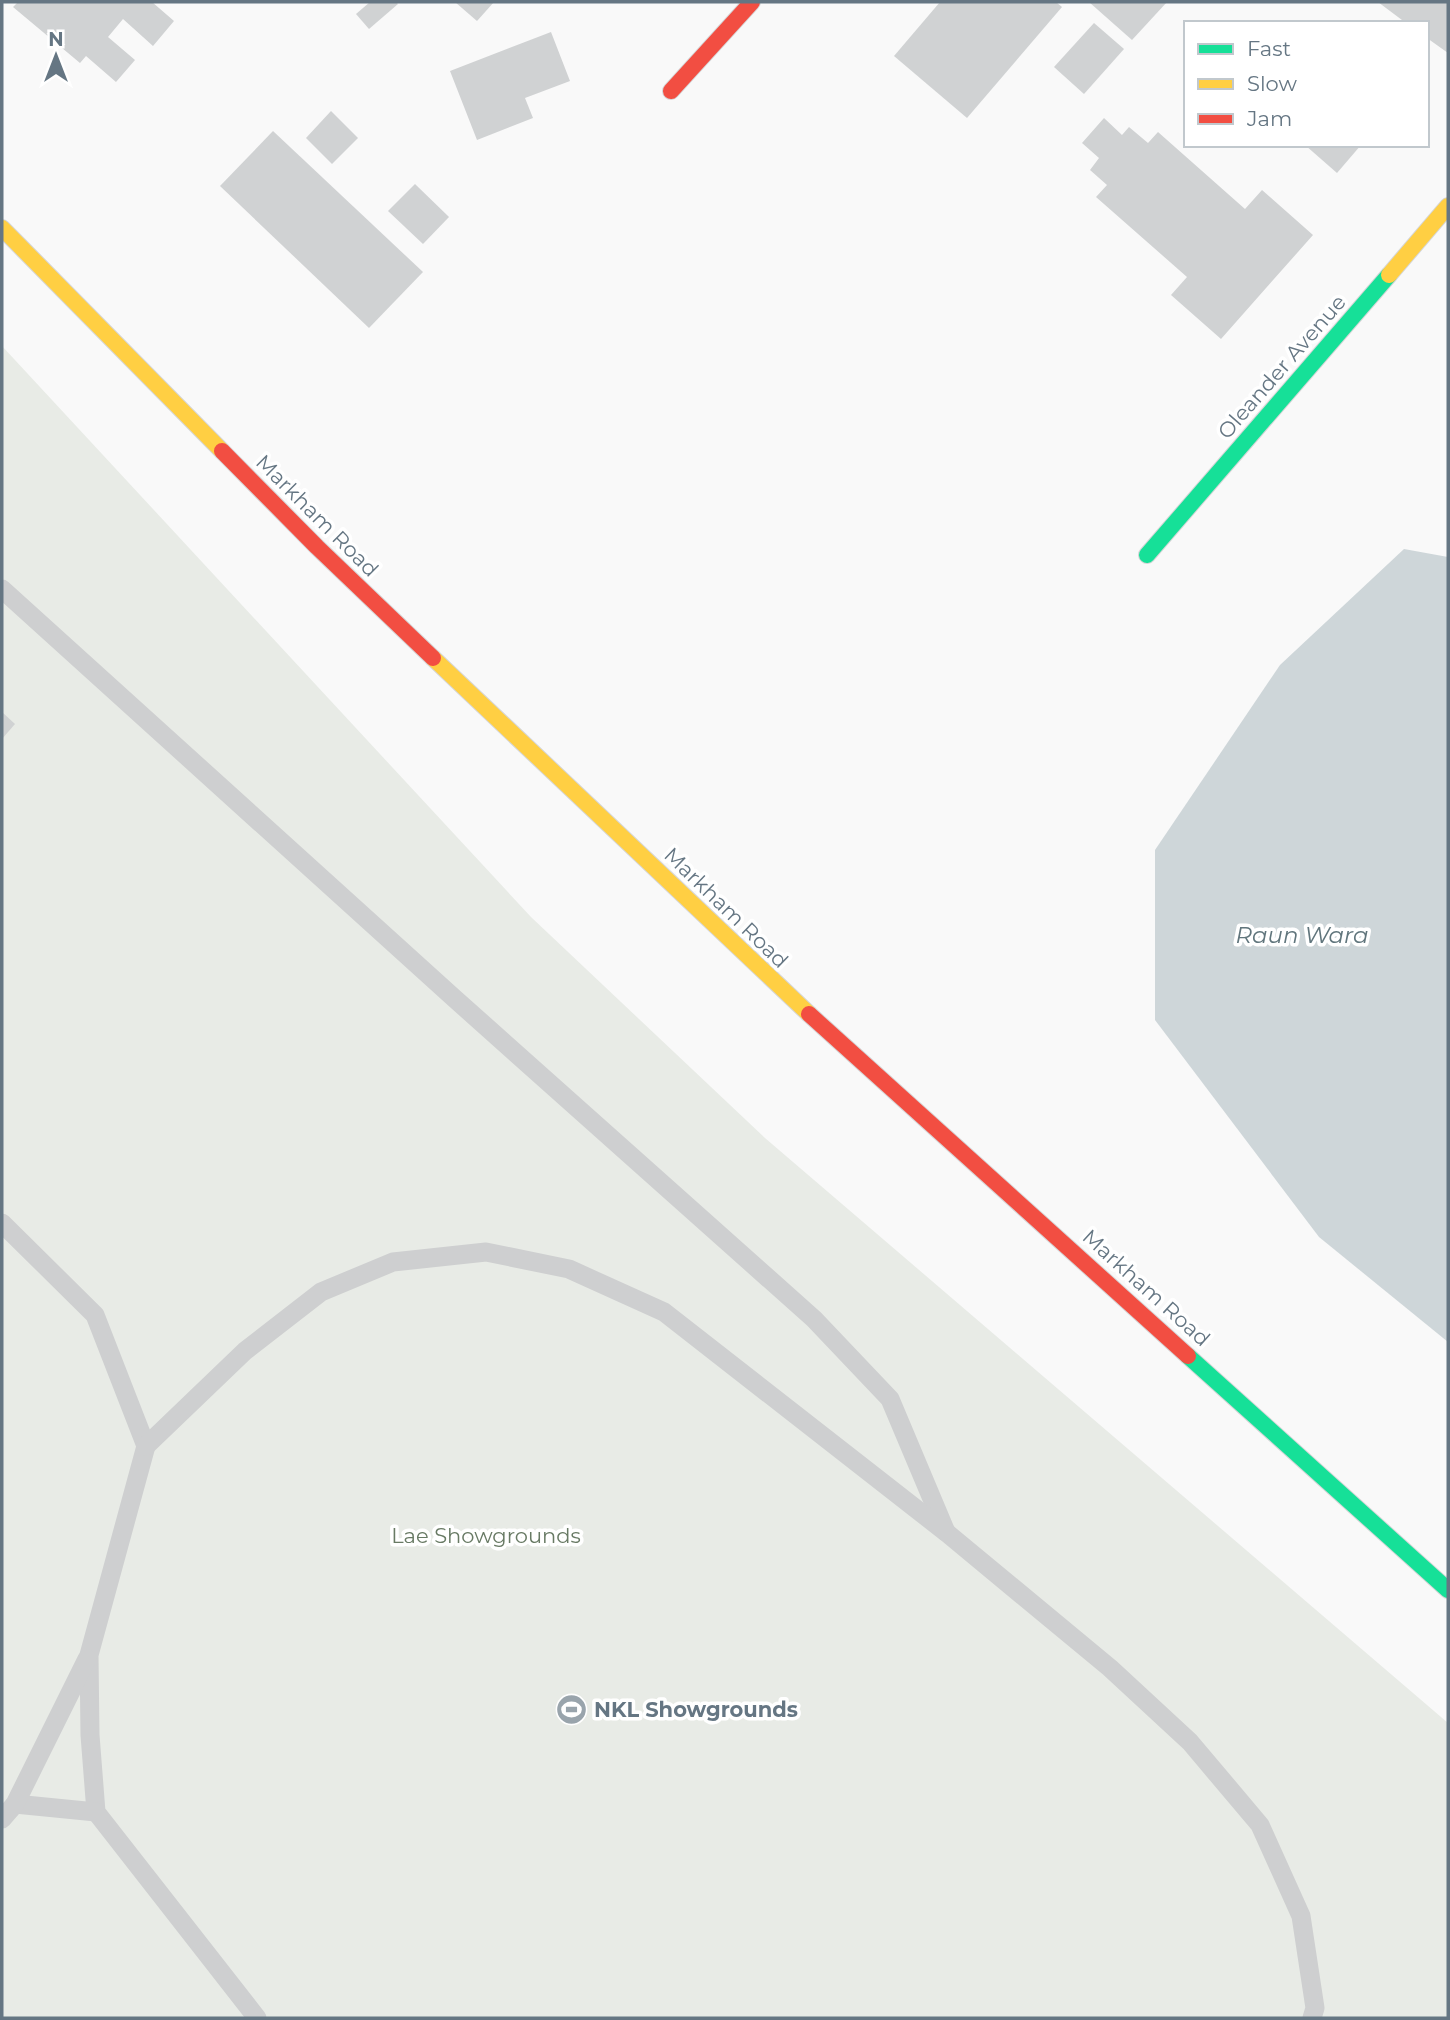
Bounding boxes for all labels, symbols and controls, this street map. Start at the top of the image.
north arrow [21,21,91,91]
legend [1184,21,1429,147]
text: N [48,28,64,51]
text: Fast [1247,36,1291,61]
text: Slow [1247,71,1297,96]
text: Jam [1246,106,1292,131]
street label: Oleander Avenue [1212,290,1351,444]
street label: Markham Road [251,449,384,582]
street label: Markham Road [659,842,793,973]
water label: Raun Wara [1235,921,1369,949]
street label: Markham Road [1078,1224,1215,1351]
park label: Lae Showgrounds [391,1523,581,1548]
sports icon: NKL Showgrounds [554,1693,588,1727]
place label: NKL Showgrounds [594,1697,798,1722]

